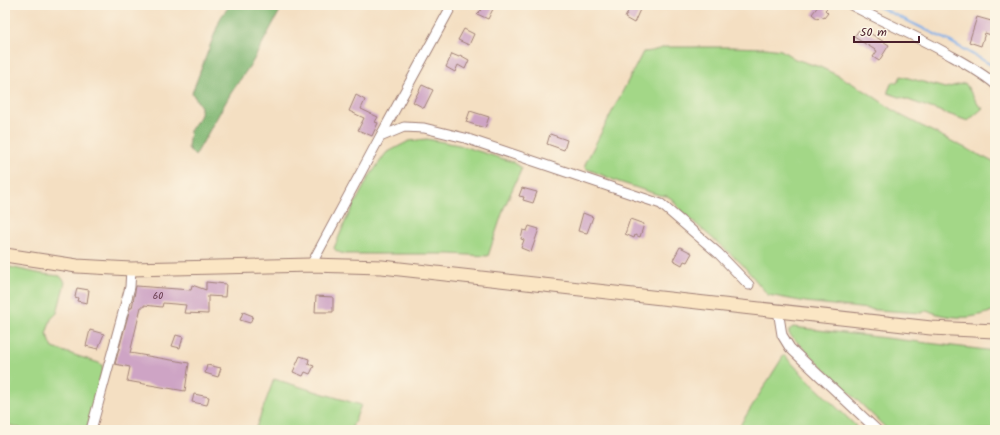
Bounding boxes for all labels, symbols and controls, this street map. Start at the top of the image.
scale bar [854,18,919,44]
text: 50 m [860,23,887,42]
house number: 60 [153,288,163,304]

